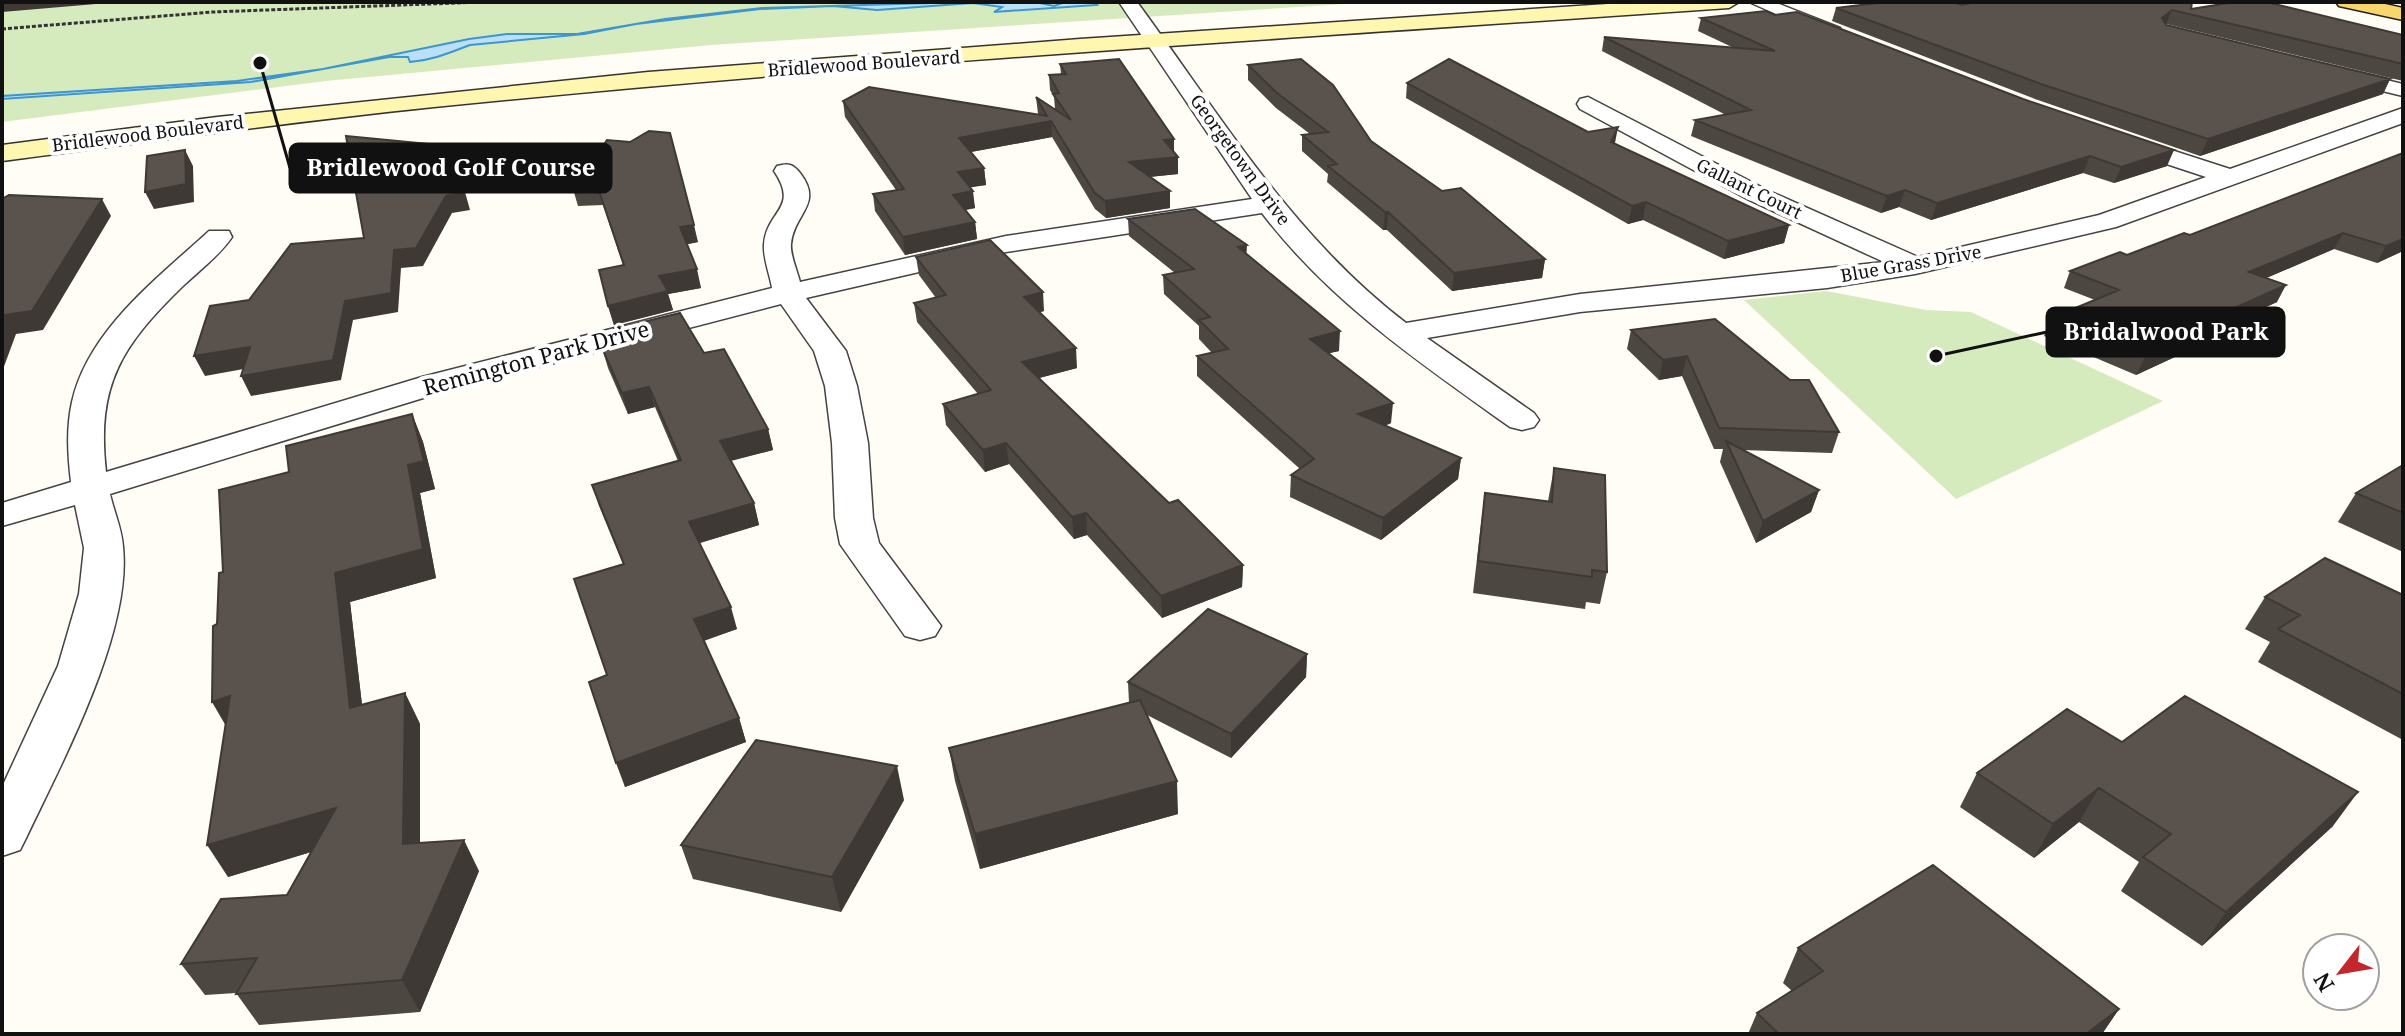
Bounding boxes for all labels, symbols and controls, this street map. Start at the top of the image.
street label: Bridlewood Boulevard [767,44,961,82]
street label: Georgetown Drive [1185,89,1297,230]
street label: Bridlewood Boulevard [51,109,245,157]
callout: Bridlewood Golf Course [290,144,611,192]
text: Bridlewood Golf Course [306,150,596,183]
street label: Gallant Court [1693,152,1806,224]
street label: Blue Grass Drive [1839,239,1983,287]
callout: Bridalwood Park [2047,308,2284,356]
street label: Remington Park Drive [419,312,652,402]
text: Bridalwood Park [2064,314,2269,347]
north arrow [2301,932,2381,1012]
text: N [2306,968,2340,998]

